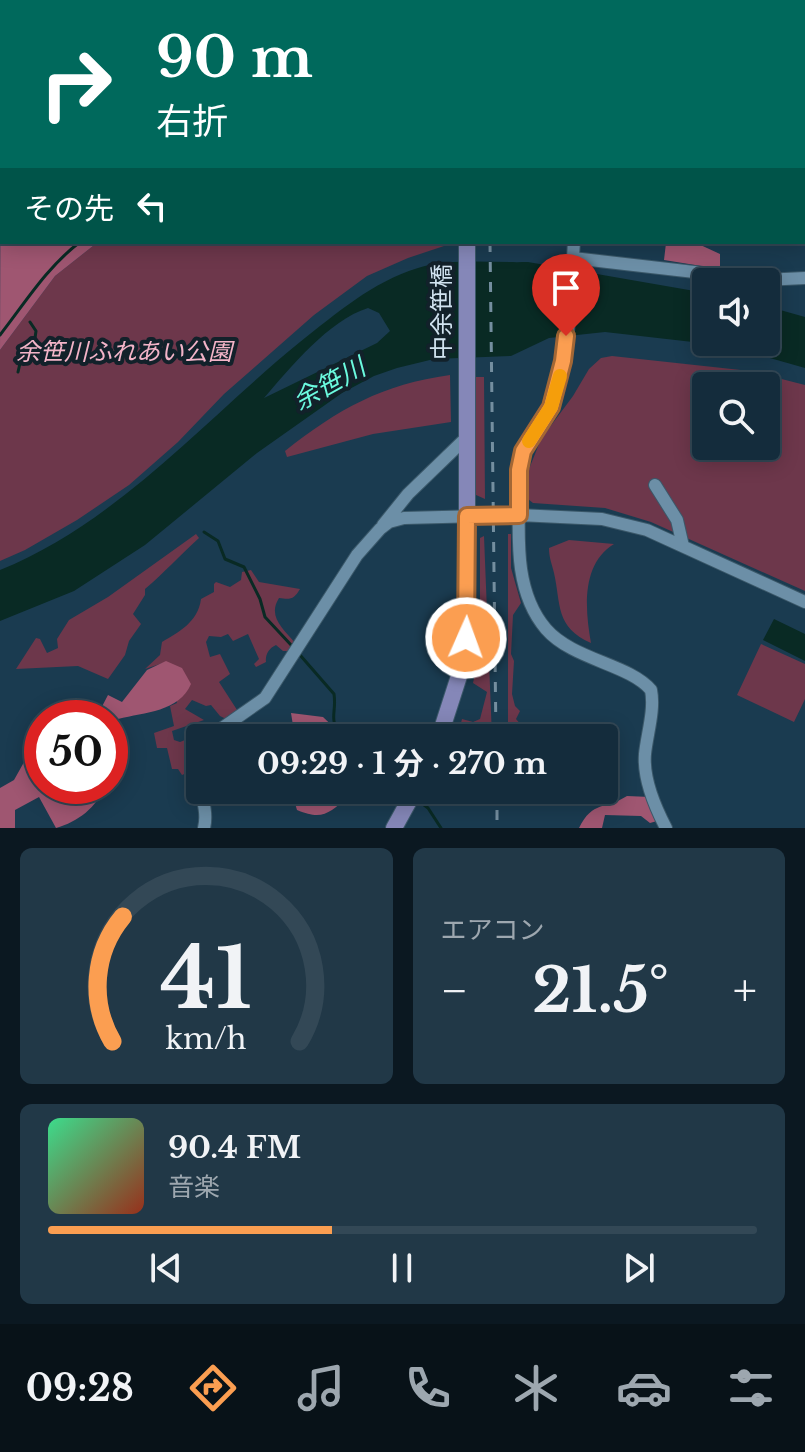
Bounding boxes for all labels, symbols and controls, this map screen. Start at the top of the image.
text: 90 m [156,23,313,92]
icon: right [24,32,128,136]
text: 右折 [156,99,228,144]
icon: left [130,184,174,228]
text: その先 [24,190,114,227]
pin [532,254,600,336]
street label: 中余笹橋 [427,264,456,360]
icon: arrive [544,266,588,310]
map controls [692,268,780,460]
button: sound [692,268,780,356]
park label: 余笹川ふれあい公園 [16,337,235,366]
water label: 余笹川 [287,350,373,417]
button: search [692,372,780,460]
position arrow [424,596,508,680]
speed limit sign: 50 [24,700,128,804]
text: 09:29 · 1 分 · 270 m [257,745,547,782]
text: エアコン [441,914,545,946]
text: 41 [160,927,252,1030]
text: 21.5° [532,954,669,1028]
text: − [441,963,468,1018]
text: + [733,963,757,1018]
text: km/h [166,1021,247,1057]
text: 90.4 FM [168,1129,301,1166]
text: 音楽 [168,1171,220,1203]
icon: previous [144,1246,188,1290]
icon: pause [380,1246,424,1290]
icon: next [617,1246,661,1290]
icon: directions [185,1360,241,1416]
icon: music [293,1360,349,1416]
icon: phone [400,1360,456,1416]
icon: climate [508,1360,564,1416]
icon: car [616,1360,672,1416]
icon: filters [723,1360,779,1416]
text: 09:28 [26,1366,134,1411]

